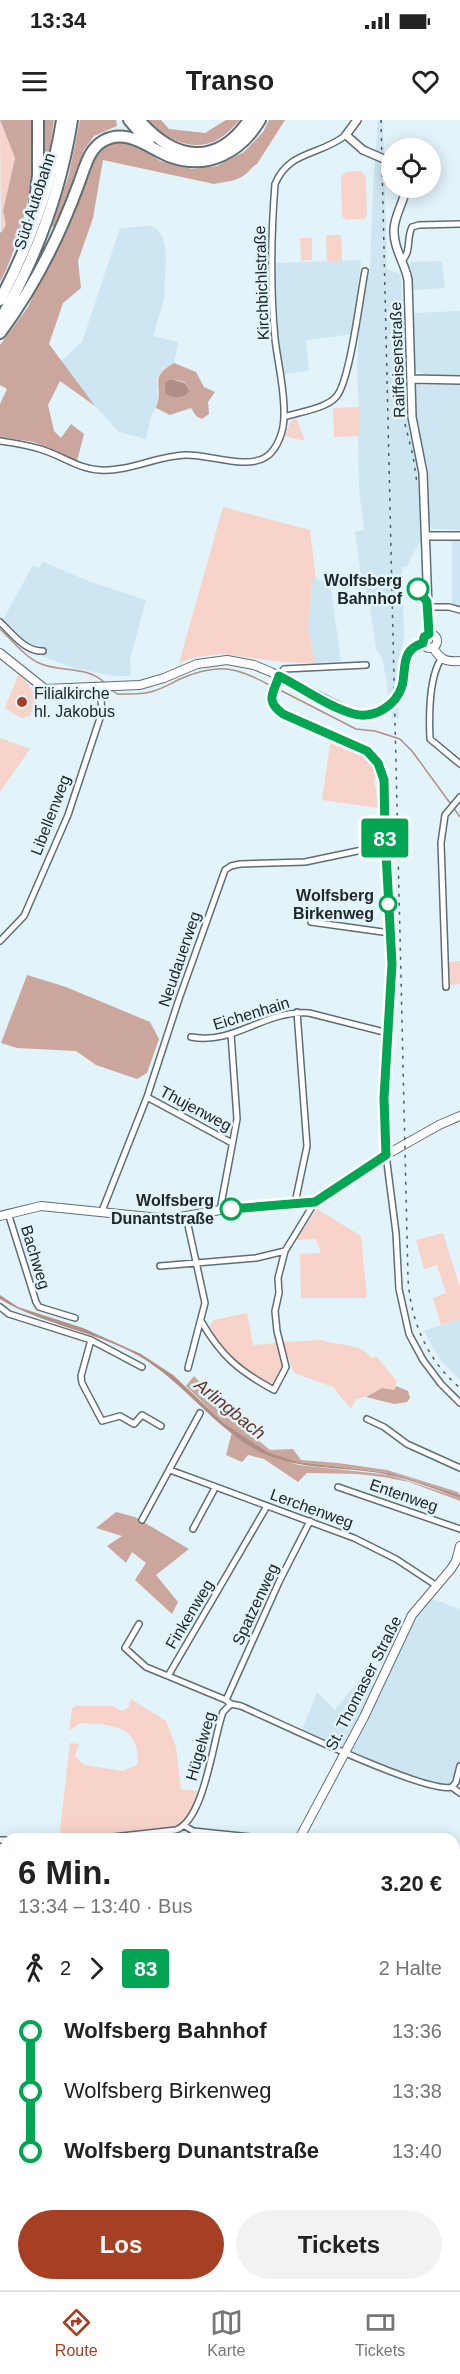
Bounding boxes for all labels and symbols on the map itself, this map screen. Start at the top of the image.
street label: Süd Autobahn [11,151,58,252]
street label: Kirchbichlstraße [251,225,272,341]
street label: Raiffeisenstraße [387,302,408,418]
place label: Wolfsberg Bahnhof [324,572,403,607]
marker: Wolfsberg Bahnhof [407,578,429,600]
place label: Filialkirche hl. Jakobus [34,685,115,720]
marker: Filialkirche hl. Jakobus [15,695,29,709]
street label: Libellenweg [27,773,74,858]
line badge: 83 [358,818,412,858]
place label: Wolfsberg Birkenweg [293,887,374,922]
marker: Wolfsberg Birkenweg [379,895,397,913]
street label: Neudauerweg [155,909,204,1009]
street label: Eichenhain [211,994,291,1033]
street label: Thujenweg [157,1083,234,1134]
place label: Wolfsberg Dunantstraße [111,1192,214,1227]
marker: Wolfsberg Dunantstraße [220,1198,242,1220]
street label: Bachweg [18,1223,53,1291]
water label: Arlingbach [190,1374,269,1444]
street label: Entenweg [367,1476,440,1515]
street label: Lerchenweg [268,1486,356,1531]
street label: Spatzenweg [229,1561,282,1648]
street label: Finkenweg [162,1577,217,1652]
street label: St. Thomaser Straße [322,1613,405,1753]
street label: Hügelweg [183,1710,218,1783]

